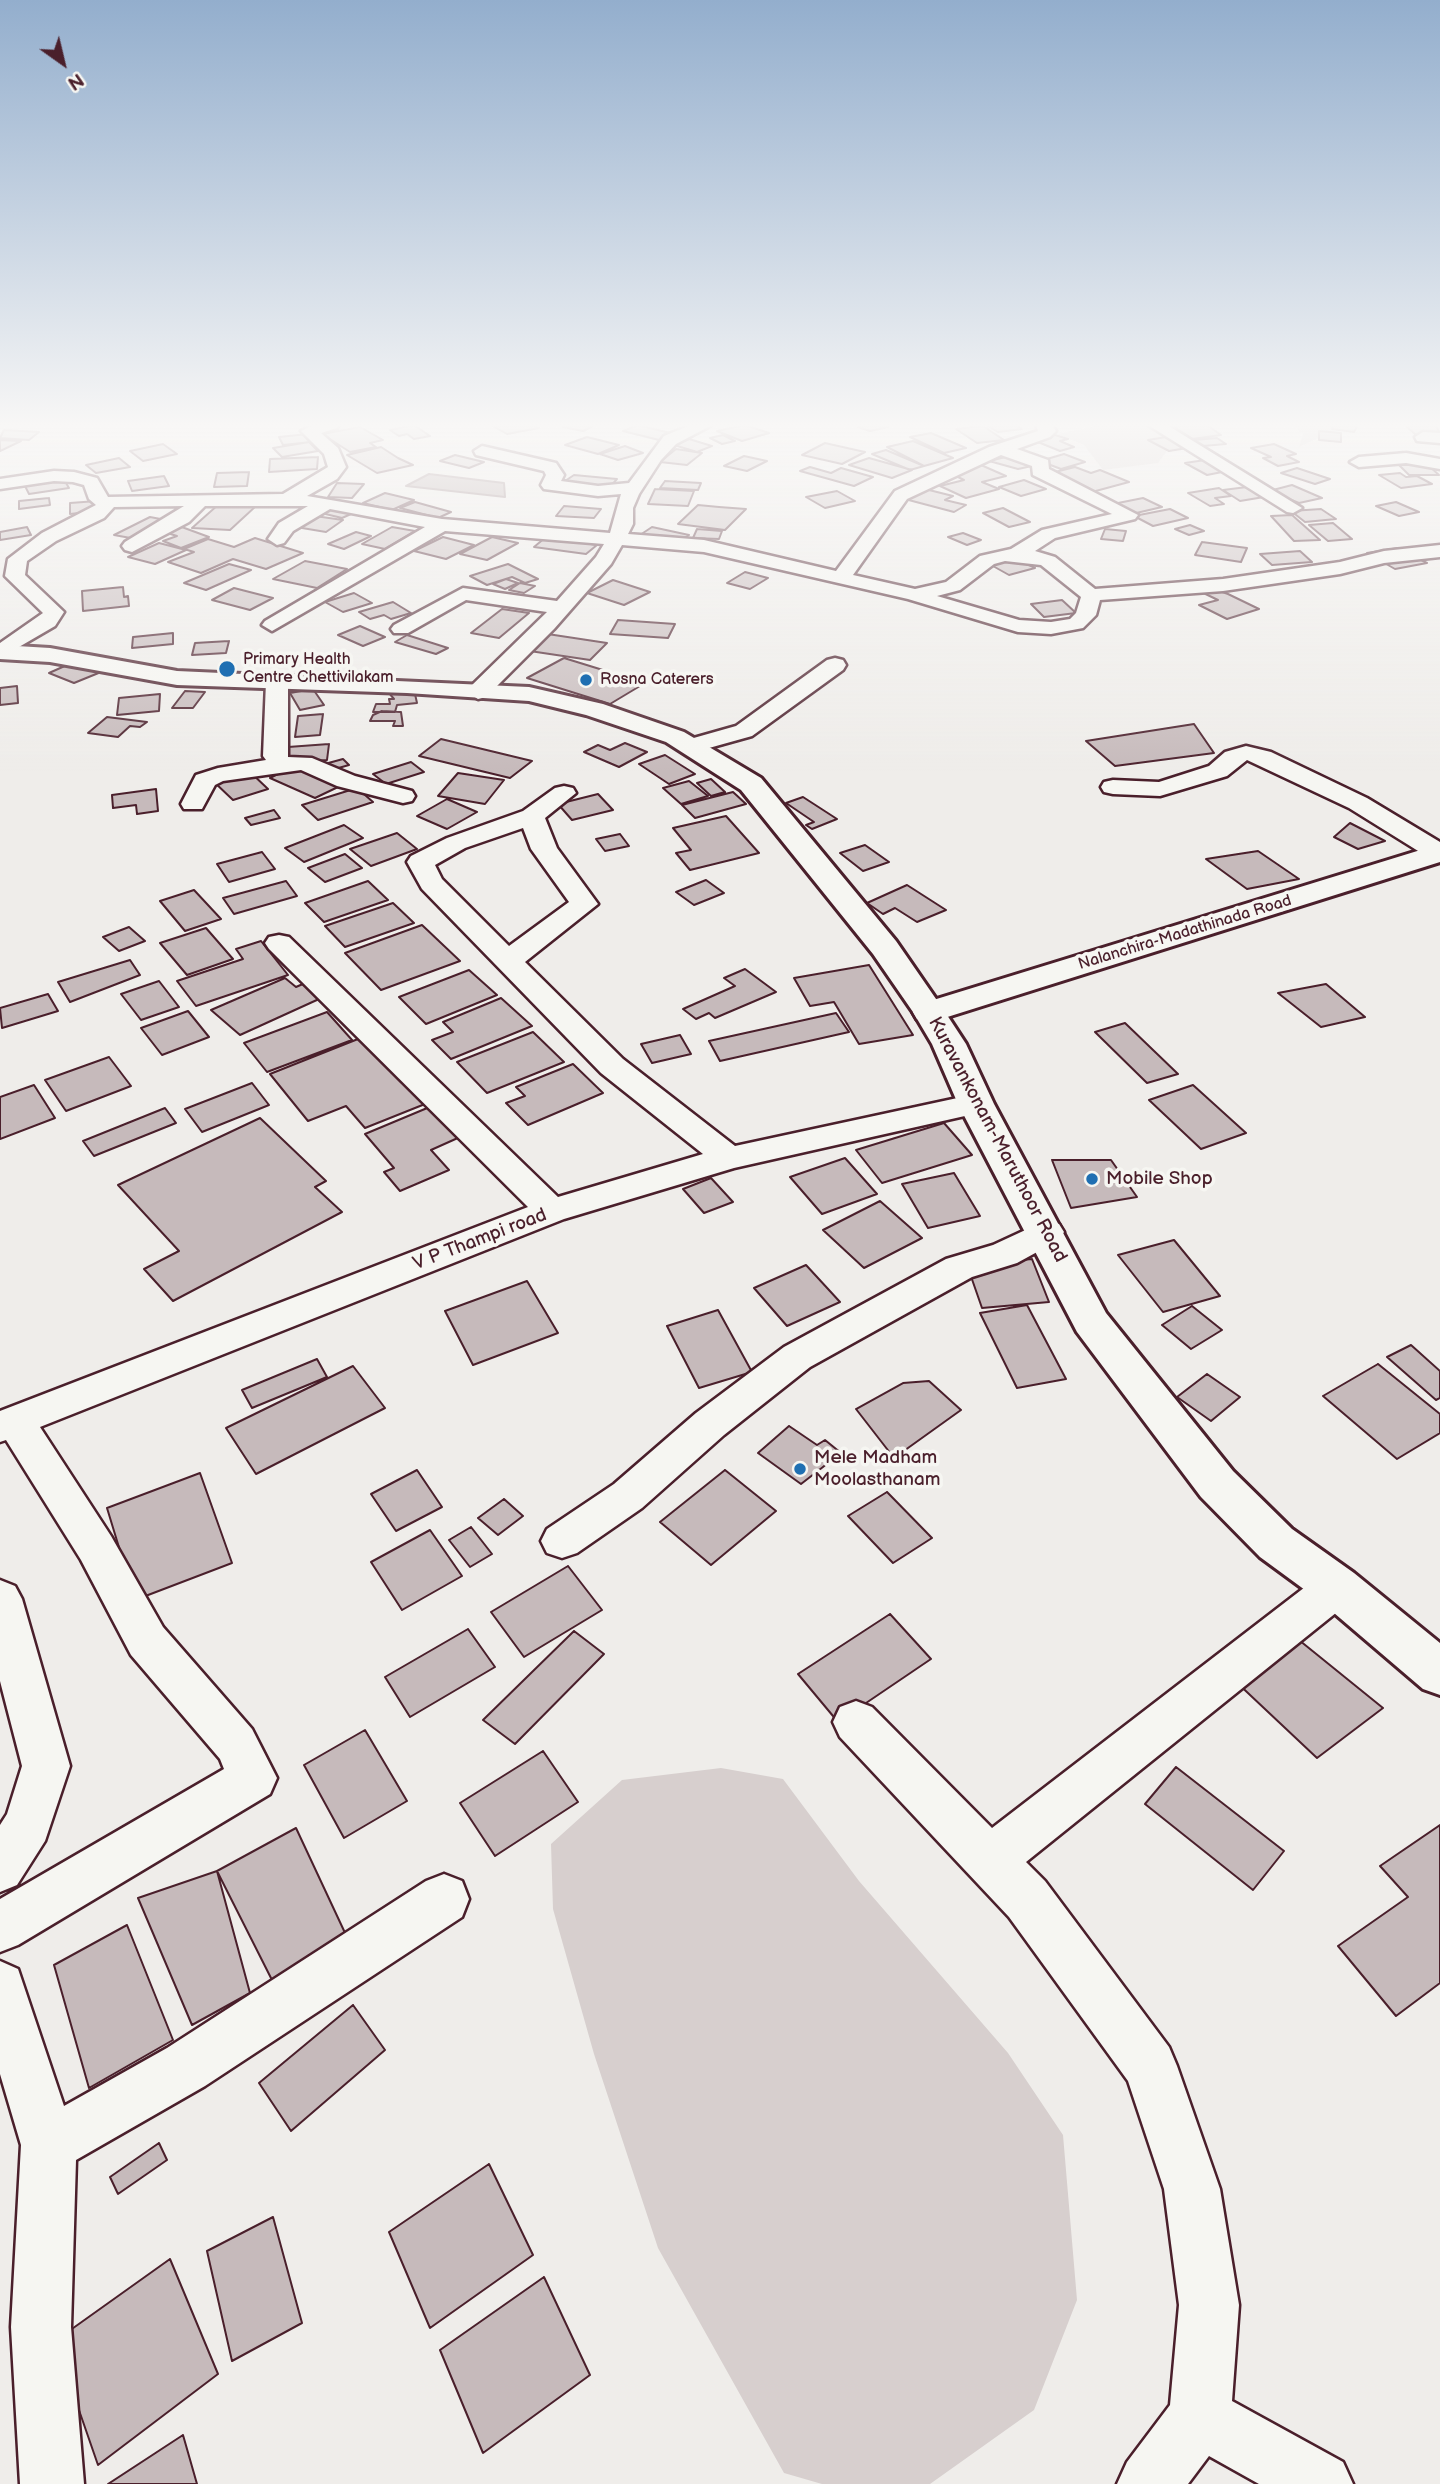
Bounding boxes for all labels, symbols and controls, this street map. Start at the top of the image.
north arrow [28,28,98,98]
text: N [63,67,87,94]
place label: Primary Health Centre Chettivilakam [243,650,394,688]
marker: Primary Health Centre Chettivilakam [217,659,237,679]
place label: Rosna Caterers [600,670,714,690]
marker: Rosna Caterers [578,672,594,688]
street label: Nalanchira-Madathinada Road [1076,891,1294,975]
street label: Kuravankonam-Maruthoor Road [923,1013,1071,1267]
place label: Mobile Shop [1106,1168,1213,1190]
marker: Mobile Shop [1084,1171,1100,1187]
street label: V P Thampi road [410,1204,550,1276]
place label: Mele Madham Moolasthanam [814,1447,941,1491]
marker: Mele Madham Moolasthanam [792,1461,808,1477]

